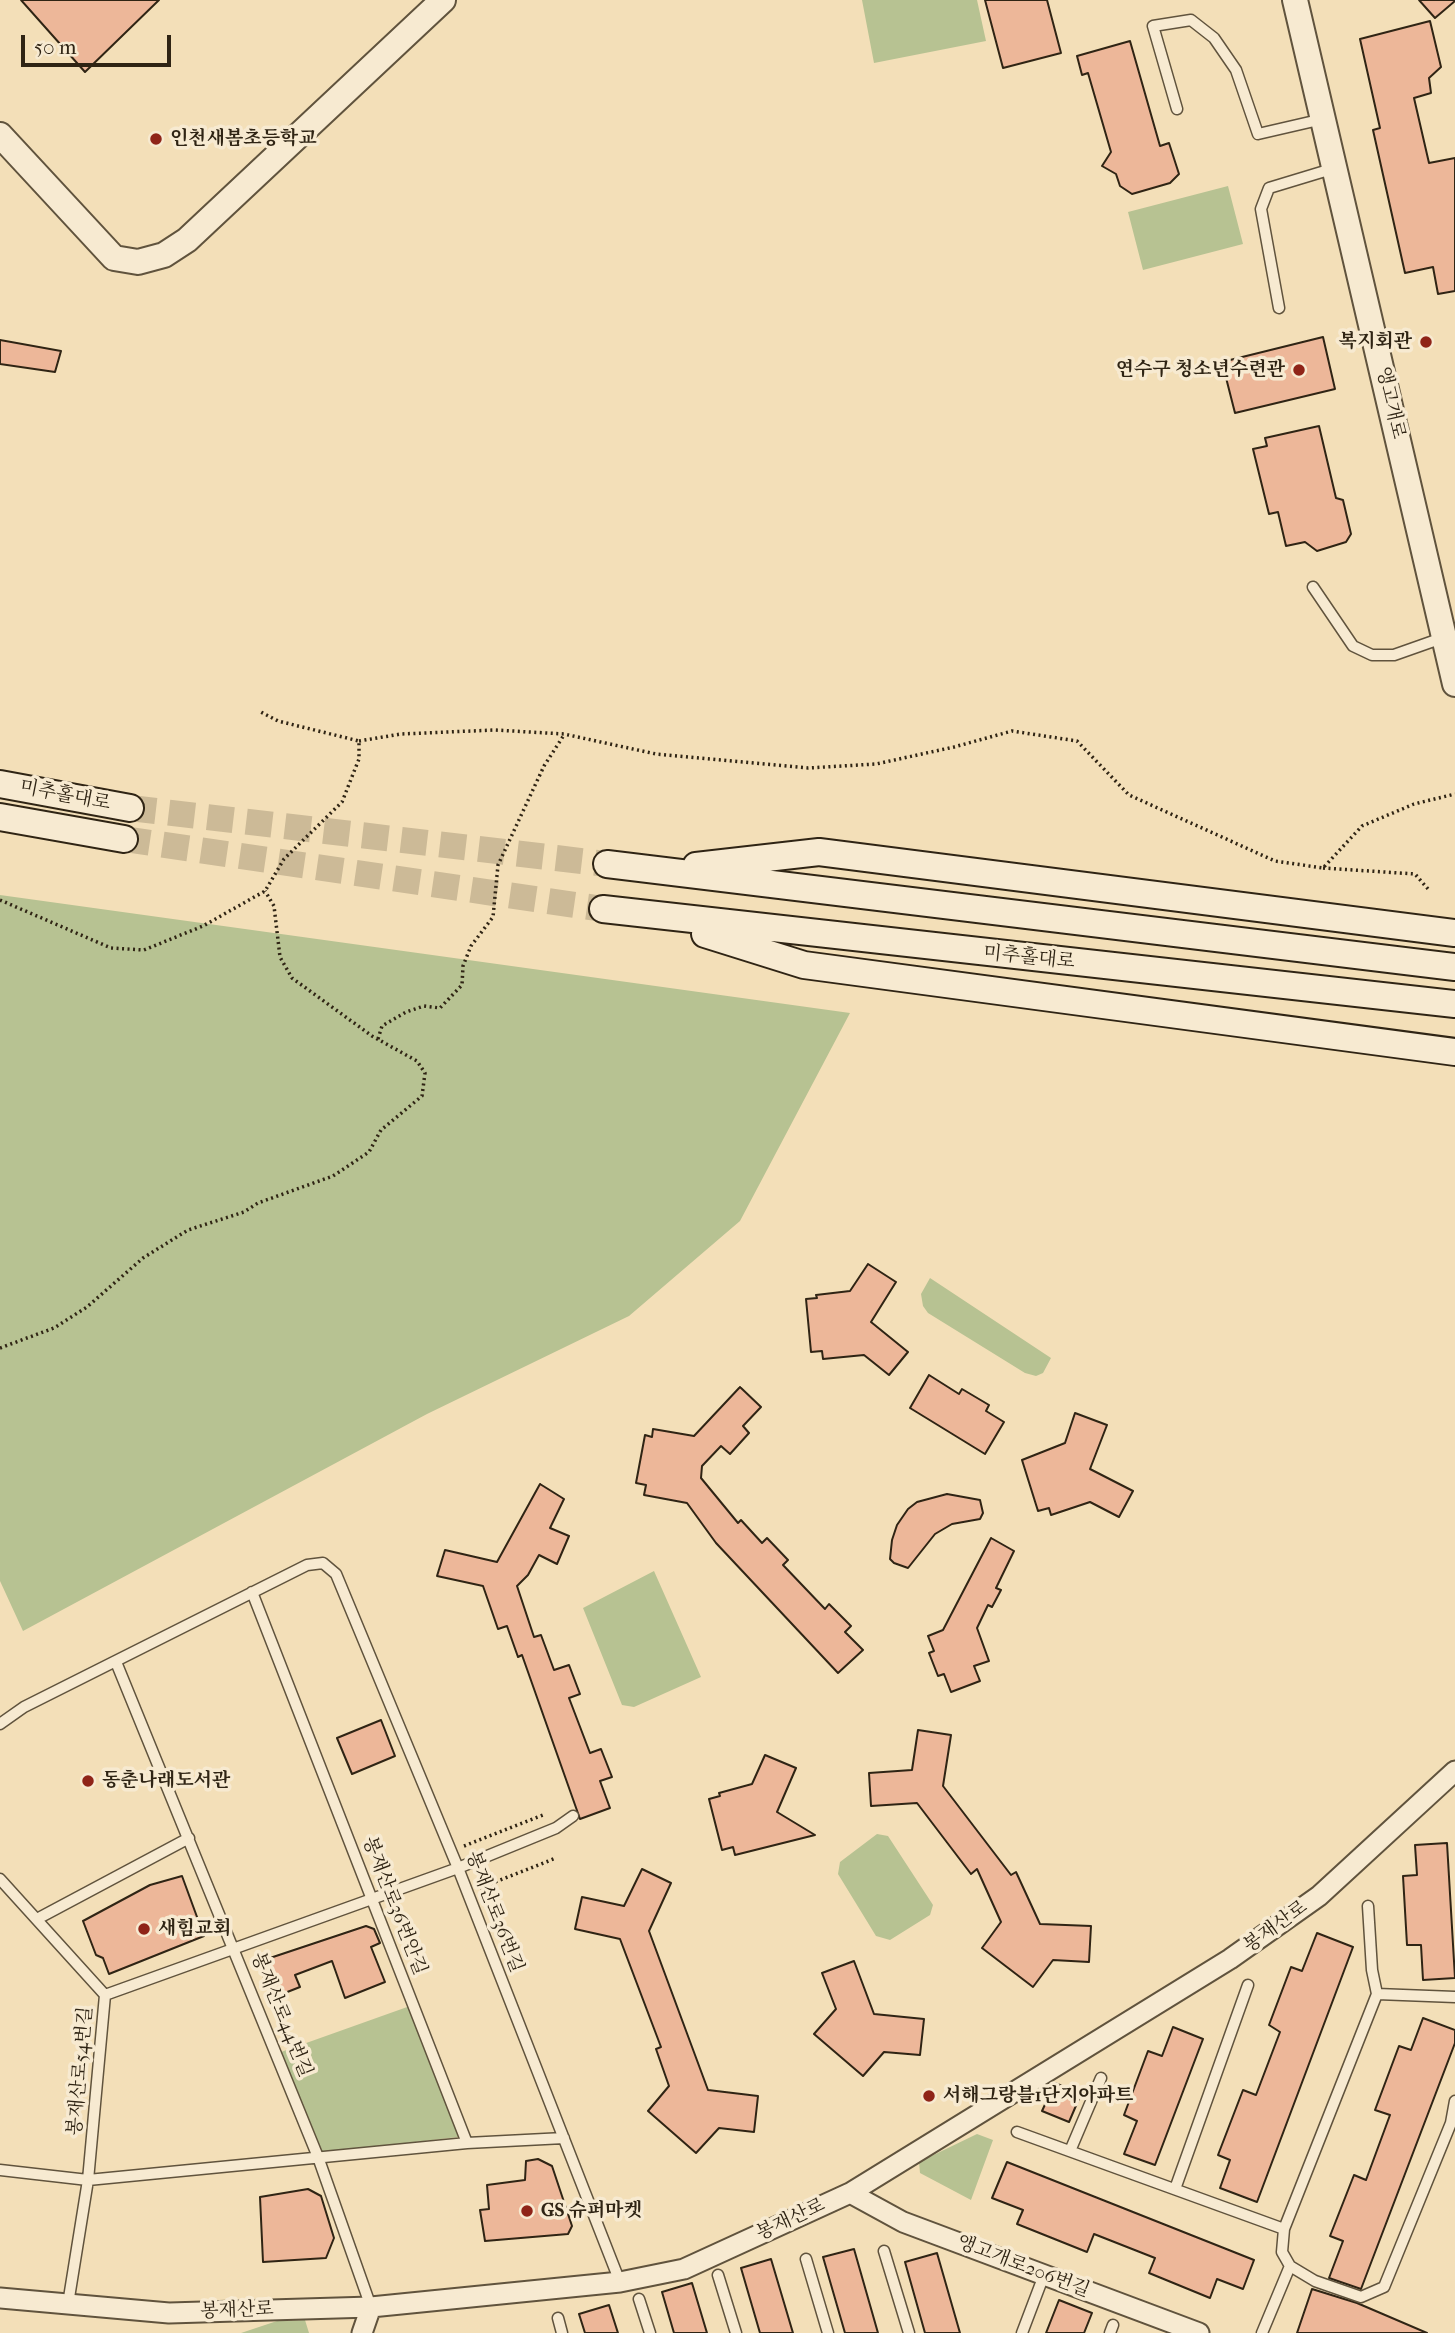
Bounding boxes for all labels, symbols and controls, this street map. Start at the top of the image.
scale bar [24,21,175,65]
text: 50 m [34,35,77,59]
place label: 인천새봄초등학교 [170,128,317,150]
marker: 인천새봄초등학교 [148,131,164,147]
place label: 복지회관 [1339,331,1412,353]
marker: 복지회관 [1418,334,1434,350]
place label: 연수구 청소년수련관 [1116,359,1285,381]
marker: 연수구 청소년수련관 [1291,362,1307,378]
street label: 앵고개로 [1371,365,1409,441]
street label: 미추홀대로 [18,776,112,816]
street label: 미추홀대로 [982,942,1076,974]
place label: 동춘나래도서관 [102,1770,230,1792]
marker: 동춘나래도서관 [80,1773,96,1789]
street label: 봉재산로36번안길 [357,1834,431,1978]
street label: 봉재산로36번길 [460,1848,528,1976]
street label: 봉재산로 [1240,1896,1312,1958]
place label: 새힘교회 [158,1918,231,1940]
marker: 새힘교회 [136,1921,152,1937]
street label: 봉재산로44번길 [246,1949,316,2081]
street label: 봉재산로54번길 [64,2005,98,2137]
place label: 서해그랑블1단지아파트 [943,2085,1133,2107]
marker: 서해그랑블1단지아파트 [921,2088,937,2104]
street label: 봉재산로 [753,2194,829,2246]
place label: GS 슈퍼마켓 [541,2200,642,2222]
marker: GS 슈퍼마켓 [519,2203,535,2219]
street label: 앵고개로206번길 [953,2231,1093,2303]
street label: 봉재산로 [200,2298,274,2324]

